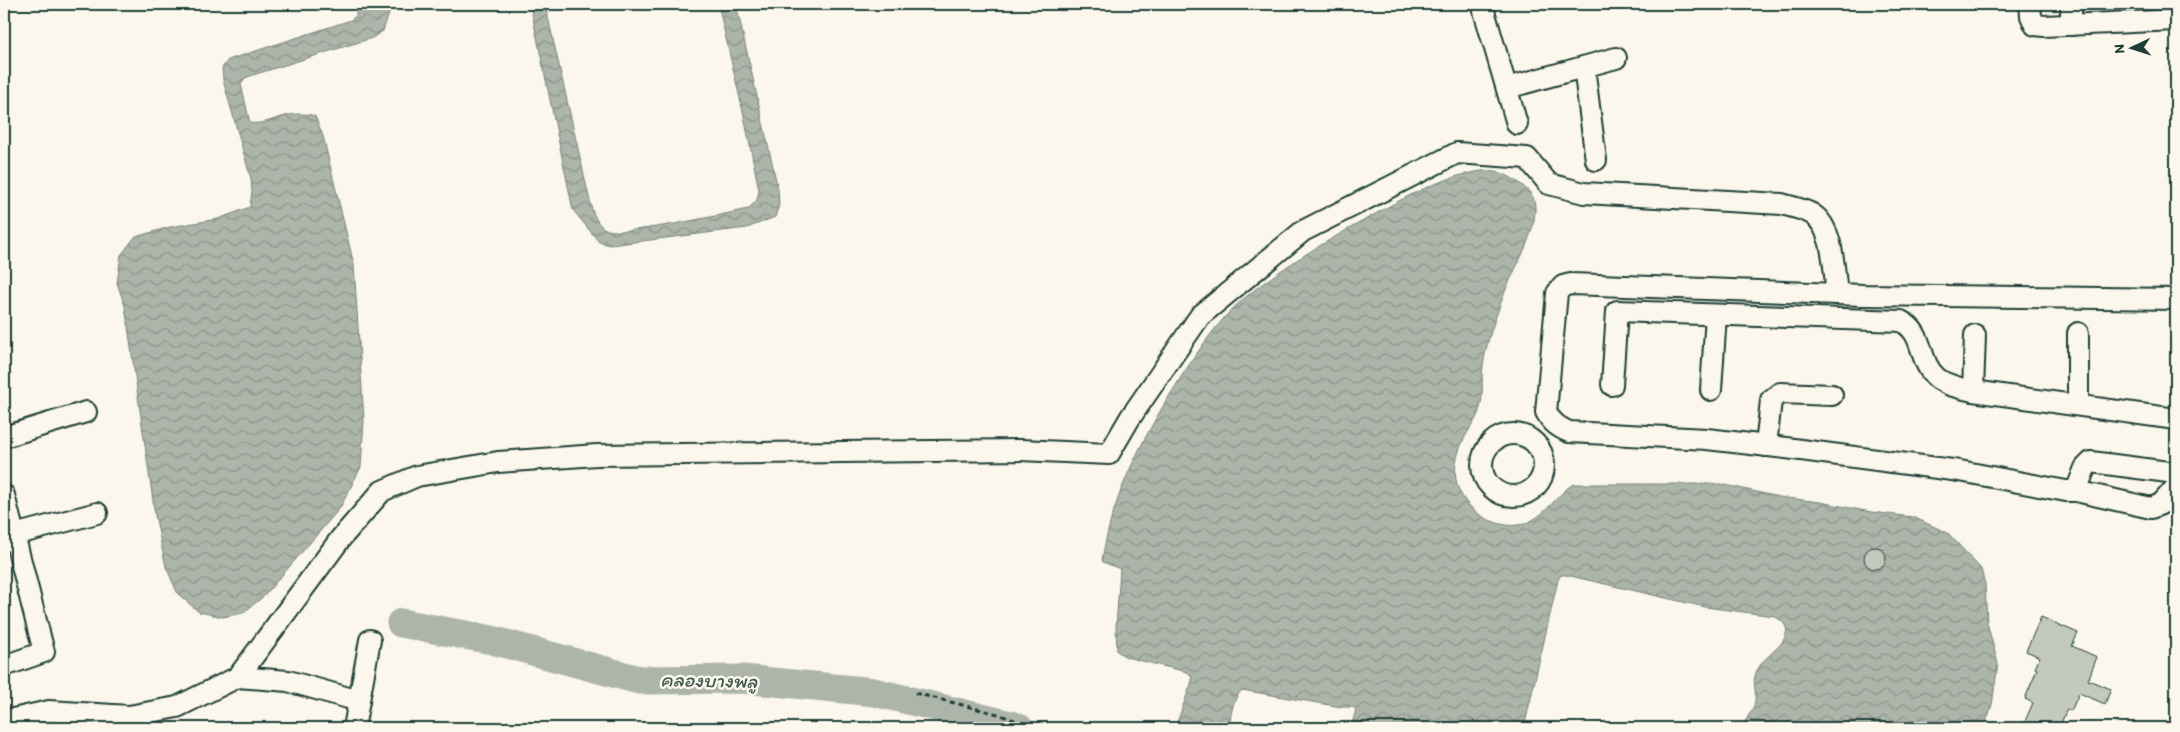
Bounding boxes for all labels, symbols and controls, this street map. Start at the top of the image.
north arrow [2108,22,2158,72]
text: N [2111,44,2128,54]
water label: คลองบางพลู [660,667,759,694]

